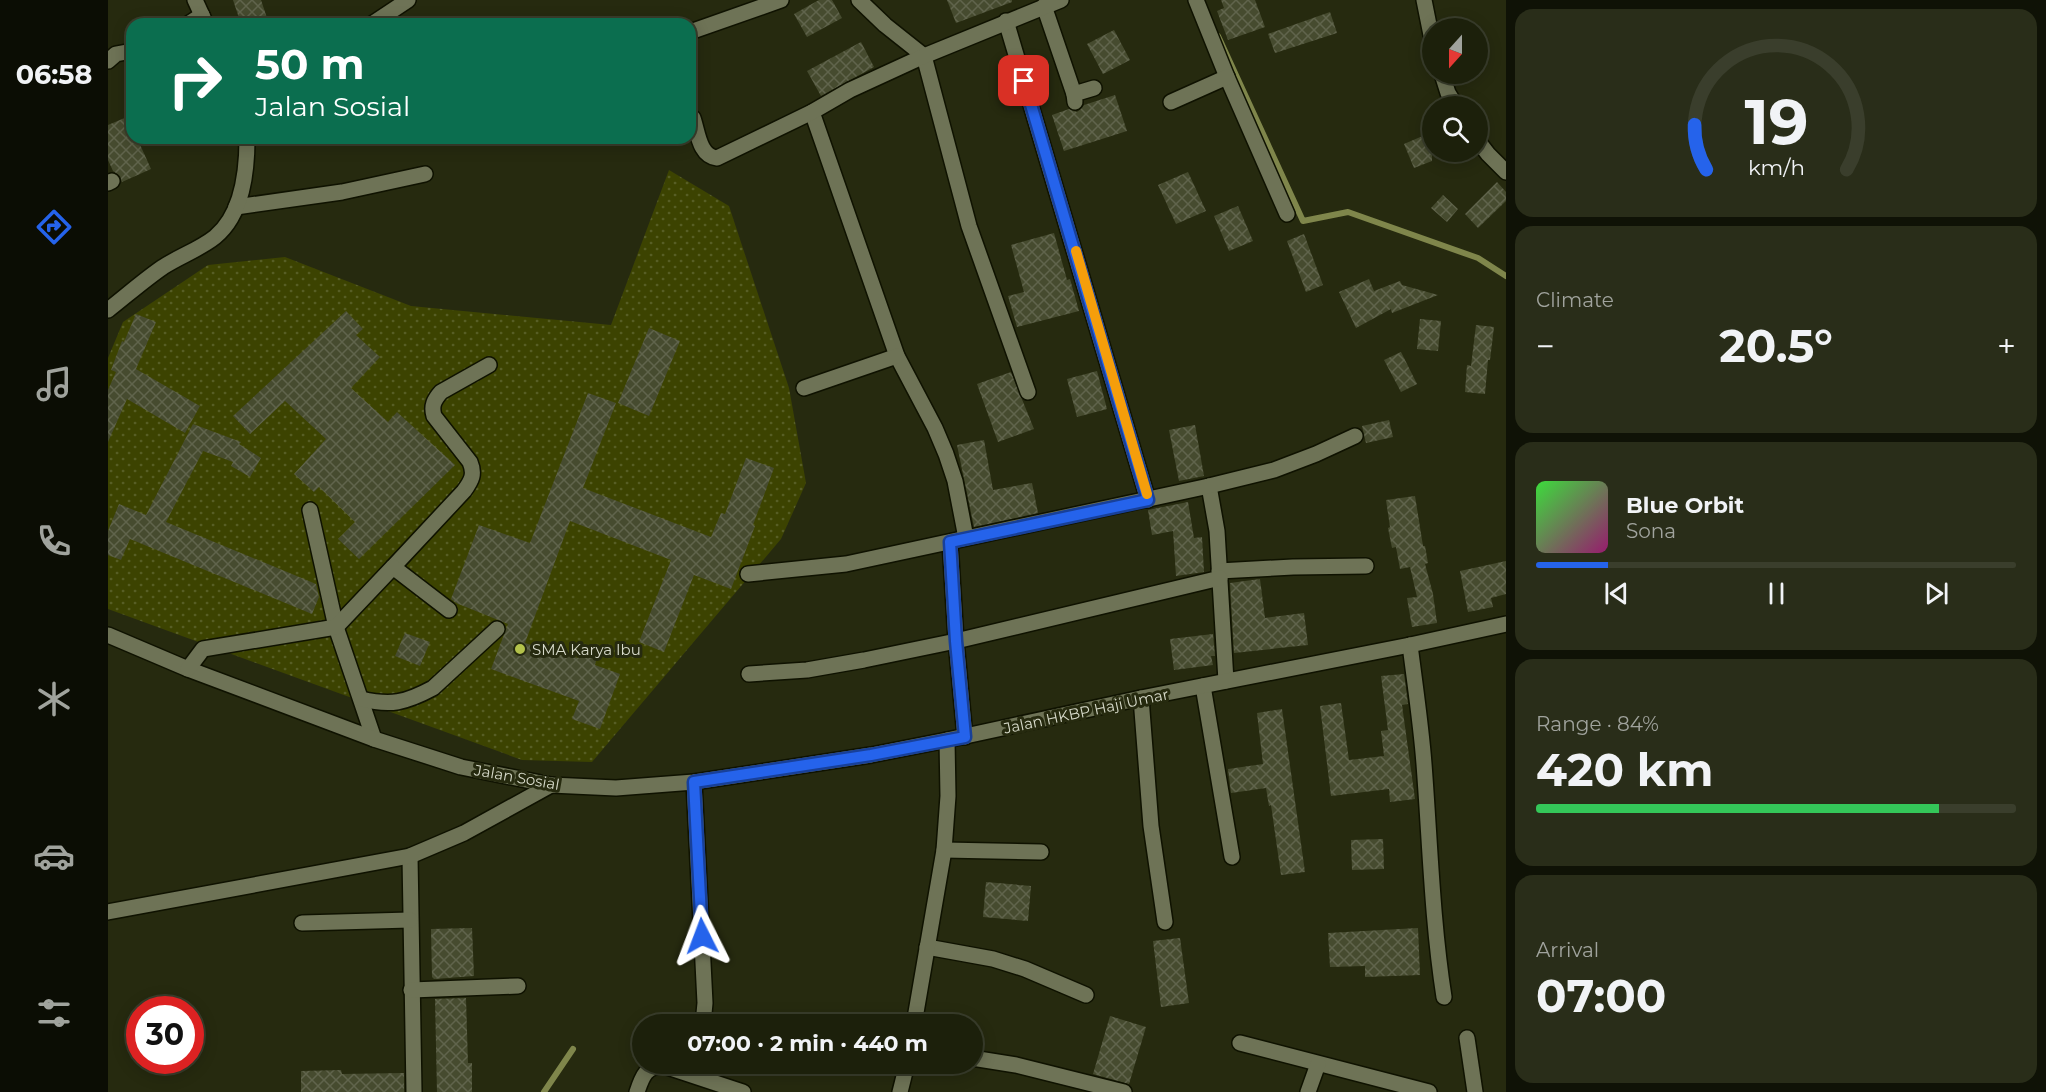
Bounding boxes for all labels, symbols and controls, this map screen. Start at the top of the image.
north arrow [1422,18,1488,84]
map controls [1422,18,1488,162]
text: 50 m [255,38,364,90]
icon: right [156,42,234,120]
pin [998,55,1049,106]
text: 06:58 [16,58,92,91]
icon: arrive [1007,64,1040,97]
text: 19 [1744,84,1808,160]
text: Jalan Sosial [255,90,410,123]
button: search [1422,96,1488,162]
text: km/h [1747,154,1805,180]
icon: directions [33,206,75,248]
text: Climate [1536,288,1614,312]
text: 20.5° [1719,318,1833,373]
text: − [1536,326,1555,366]
text: + [1997,326,2016,366]
icon: music [33,363,75,405]
text: Blue Orbit [1626,492,1744,519]
text: Sona [1626,519,1676,543]
icon: phone [33,520,75,562]
icon: previous [1600,577,1633,610]
icon: pause [1760,577,1793,610]
icon: next [1920,577,1953,610]
place label: SMA Karya Ibu [532,640,641,659]
marker: SMA Karya Ibu [513,642,527,656]
icon: climate [33,678,75,720]
street label: Jalan HKBP Haji Umar [1001,684,1170,738]
text: Range · 84% [1536,712,1659,736]
text: 420 km [1536,742,1713,797]
street label: Jalan Sosial [472,760,561,794]
icon: car [33,835,75,877]
position arrow [670,904,734,968]
text: Arrival [1536,938,1599,962]
text: 07:00 [1536,968,1666,1023]
icon: filters [33,992,75,1034]
speed limit sign: 30 [126,996,204,1074]
text: 07:00 · 2 min · 440 m [687,1030,928,1057]

